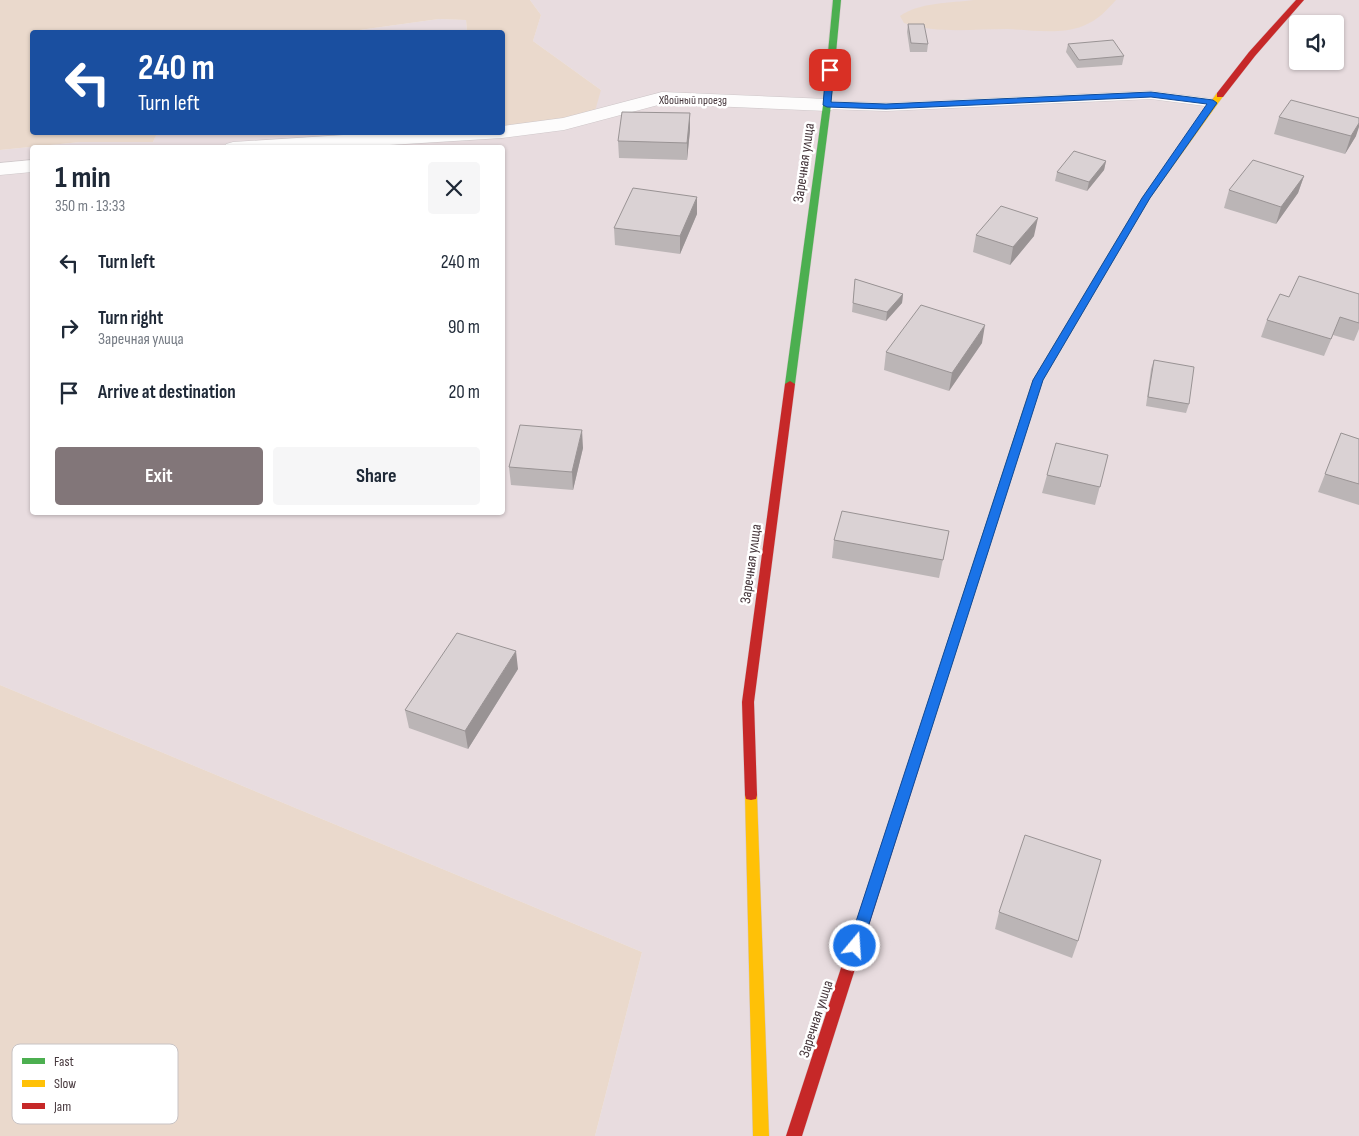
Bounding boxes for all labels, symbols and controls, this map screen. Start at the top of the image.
map controls [1289,15,1344,70]
button: sound [1289,15,1344,70]
text: 240 m [138,47,215,90]
pin [809,49,851,91]
icon: left [55,50,120,115]
icon: arrive [816,56,844,84]
text: Turn left [138,90,200,117]
street label: Хвойный проезд [658,93,727,108]
street label: Заречная улица [789,122,819,204]
text: 1 min [55,160,111,196]
button: close [428,162,480,214]
text: 350 m · 13:33 [55,197,125,216]
icon: left [55,249,83,277]
text: Turn left [98,251,155,274]
text: 240 m [441,251,480,274]
text: Turn right [98,307,163,330]
icon: right [55,314,83,342]
text: 90 m [448,316,480,339]
text: Заречная улица [98,330,184,349]
icon: arrive [55,379,83,407]
text: Arrive at destination [98,381,236,404]
text: 20 m [448,381,480,404]
button: Exit [55,447,263,505]
button: Share [273,447,480,505]
street label: Заречная улица [736,523,766,605]
position arrow [828,919,880,971]
street label: Заречная улица [795,978,837,1060]
legend [12,1044,178,1124]
text: Fast [54,1053,74,1070]
text: Slow [54,1075,76,1092]
text: Jam [53,1098,71,1115]

